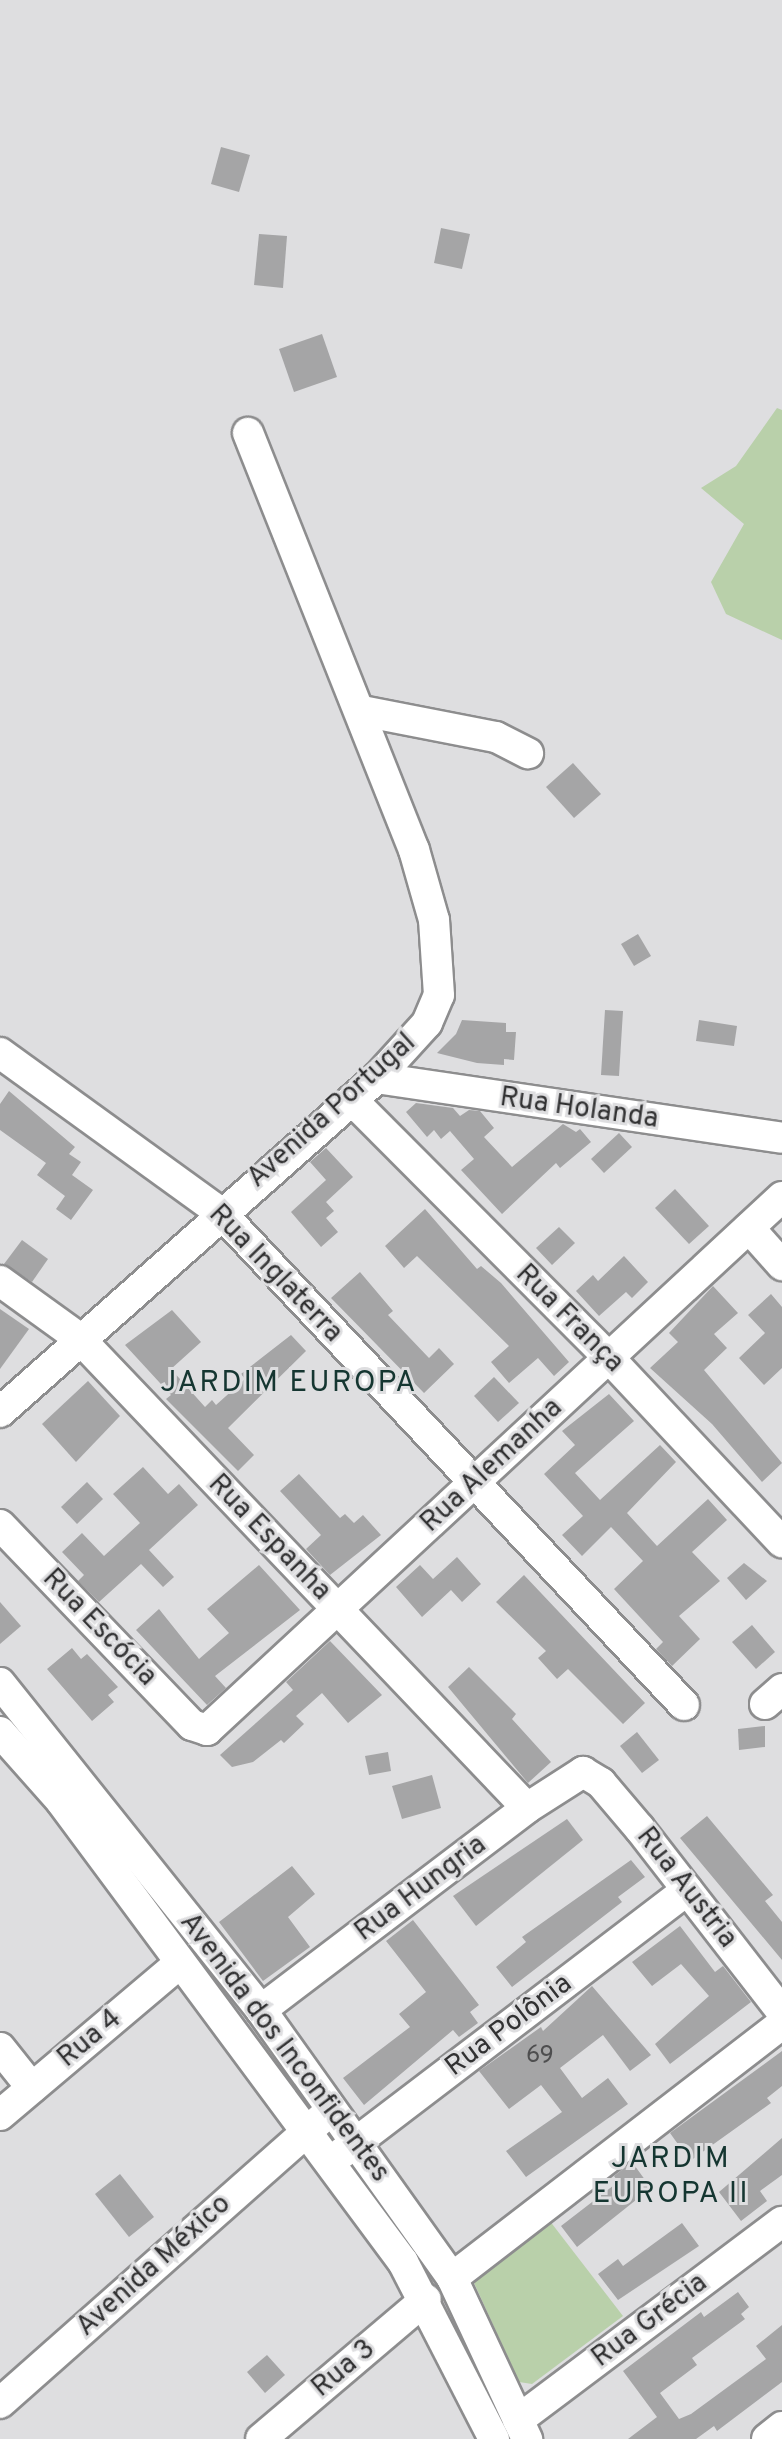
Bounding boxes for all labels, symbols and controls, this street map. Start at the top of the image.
street label: Avenida Portugal [241,1027,423,1195]
street label: Rua Holanda [498,1081,660,1137]
street label: Rua Inglaterra [201,1198,349,1350]
street label: Rua França [508,1258,630,1380]
district label: JARDIM EUROPA [160,1366,418,1402]
street label: Rua Alemanha [414,1391,570,1541]
street label: Rua Espanha [200,1468,338,1608]
street label: Rua Escócia [35,1562,163,1694]
street label: Rua Austria [628,1821,744,1955]
street label: Rua Hungria [349,1829,493,1949]
street label: Avenida dos Inconfidentes [172,1907,396,2189]
street label: Rua Polônia [439,1968,579,2084]
street label: Rua 4 [51,2003,129,2075]
house number: 69 [526,2043,554,2071]
district label: JARDIM EUROPA II [592,2142,750,2212]
street label: Avenida México [70,2188,238,2344]
street label: Rua Grécia [586,2267,714,2375]
street label: Rua 3 [305,2333,383,2405]

